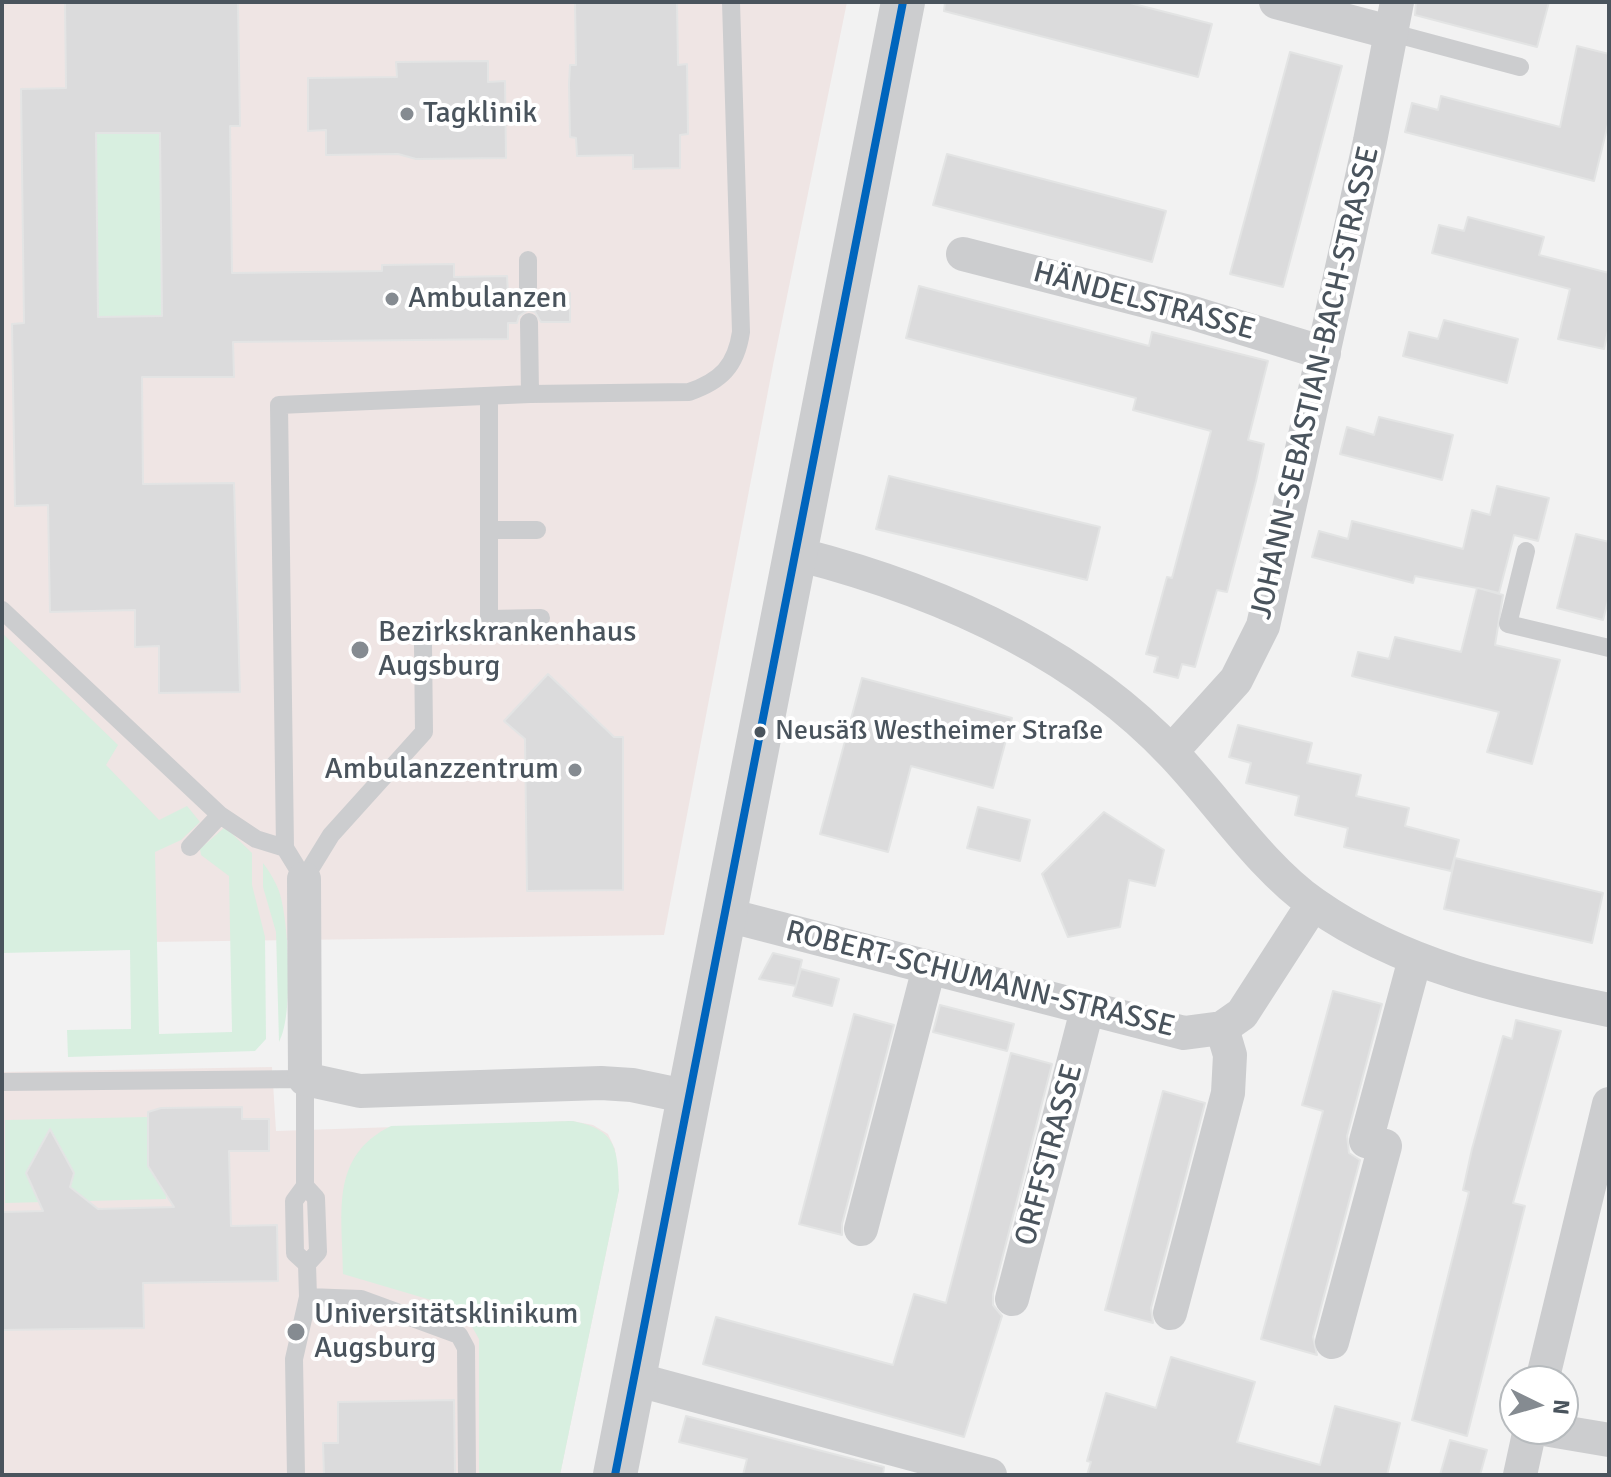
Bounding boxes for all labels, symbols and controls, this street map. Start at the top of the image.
place label: Tagklinik [423,96,537,132]
marker: Tagklinik [398,105,416,123]
street label: JOHANN-SEBASTIAN-BACH-STRASSE [1244,143,1388,623]
street label: HÄNDELSTRASSE [1029,255,1259,349]
place label: Ambulanzen [408,281,567,317]
marker: Ambulanzen [383,290,401,308]
place label: Bezirkskrankenhaus Augsburg [378,615,636,686]
marker: Bezirkskrankenhaus Augsburg [349,639,371,661]
place label: Neusäß Westheimer Straße [775,715,1103,749]
marker: Neusäß Westheimer Straße [752,724,768,740]
place label: Ambulanzzentrum [324,752,559,788]
marker: Ambulanzzentrum [566,761,584,779]
street label: ROBERT-SCHUMANN-STRASSE [782,914,1178,1046]
street label: ORFFSTRASSE [1008,1060,1092,1250]
place label: Universitätsklinikum Augsburg [314,1297,578,1368]
marker: Universitätsklinikum Augsburg [285,1321,307,1343]
north arrow [1499,1365,1579,1445]
text: N [1547,1398,1576,1416]

